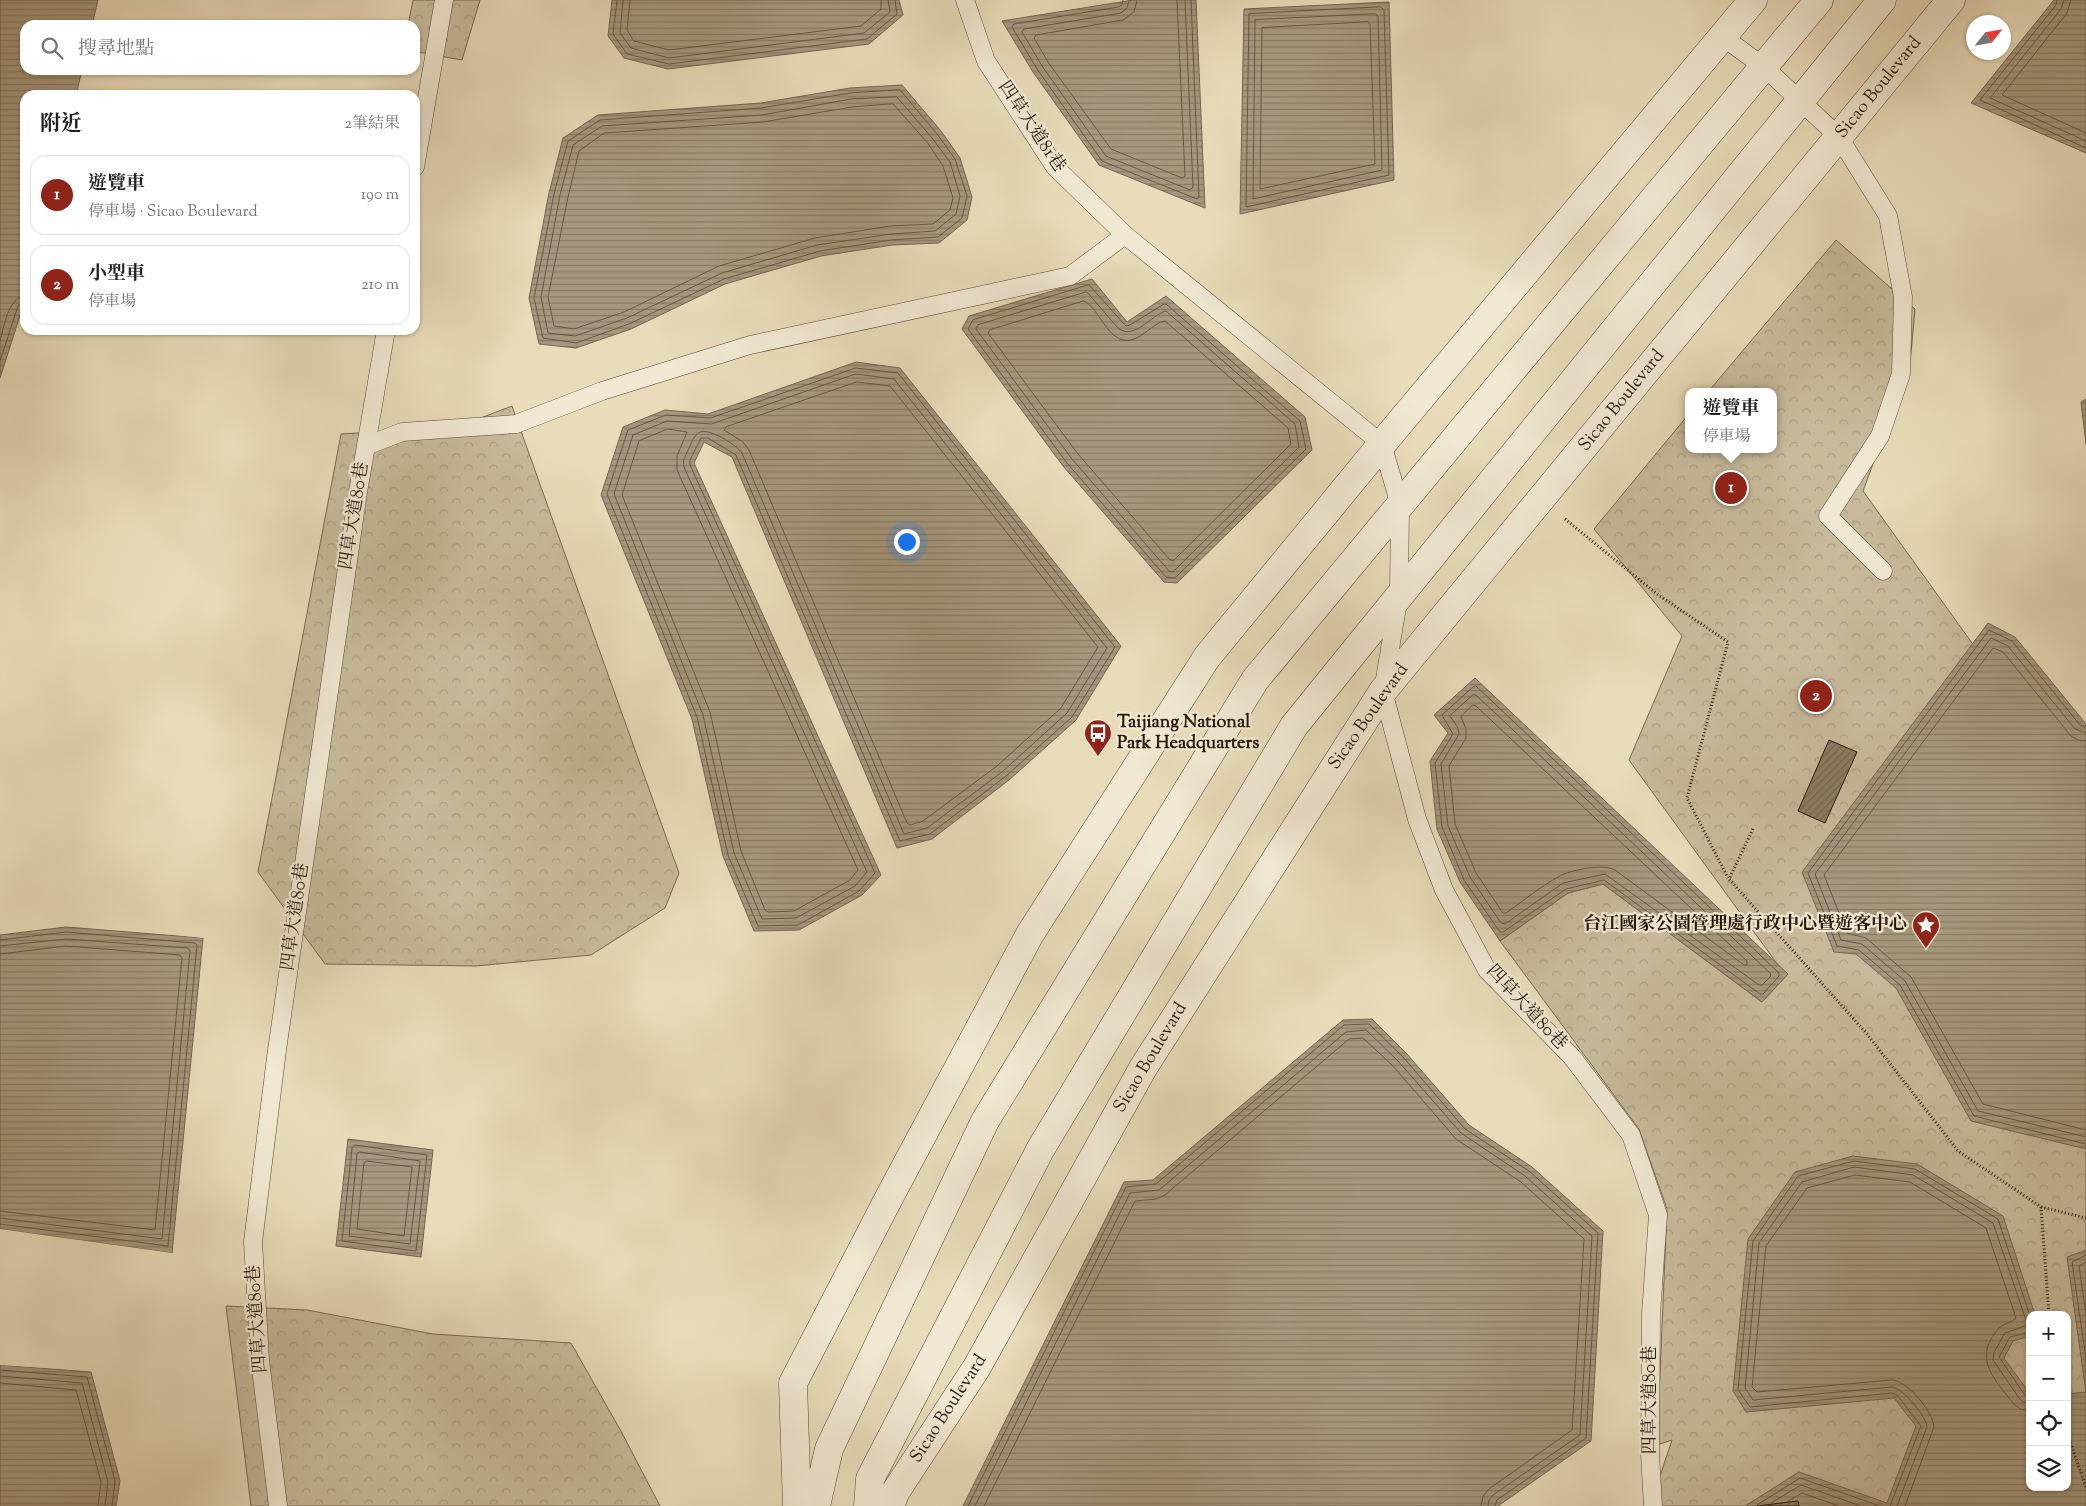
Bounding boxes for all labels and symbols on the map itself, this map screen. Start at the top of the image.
north arrow [1966,15,2011,60]
street label: Sicao Boulevard [1830,31,1928,145]
street label: 四草大道81巷 [991,76,1071,178]
street label: Sicao Boulevard [1573,344,1671,458]
street label: 四草大道80巷 [334,460,376,572]
pin: 1 [1715,469,1747,507]
your location [894,529,920,555]
street label: Sicao Boulevard [1323,659,1415,775]
pin: 2 [1800,677,1832,715]
place label: Taijiang National Park Headquarters [1117,710,1259,757]
bus stop icon: Taijiang National Park Headquarters [1083,718,1113,757]
street label: 四草大道80巷 [276,861,316,973]
place icon: 台江國家公園管理處行政中心暨遊客中心 [1911,910,1941,949]
place label: 台江國家公園管理處行政中心暨遊客中心 [1583,912,1907,938]
street label: 四草大道80巷 [1479,959,1573,1057]
street label: Sicao Boulevard [1108,998,1194,1118]
street label: 四草大道80巷 [241,1264,275,1374]
street label: 四草大道80巷 [1638,1346,1664,1454]
street label: Sicao Boulevard [904,1350,994,1468]

